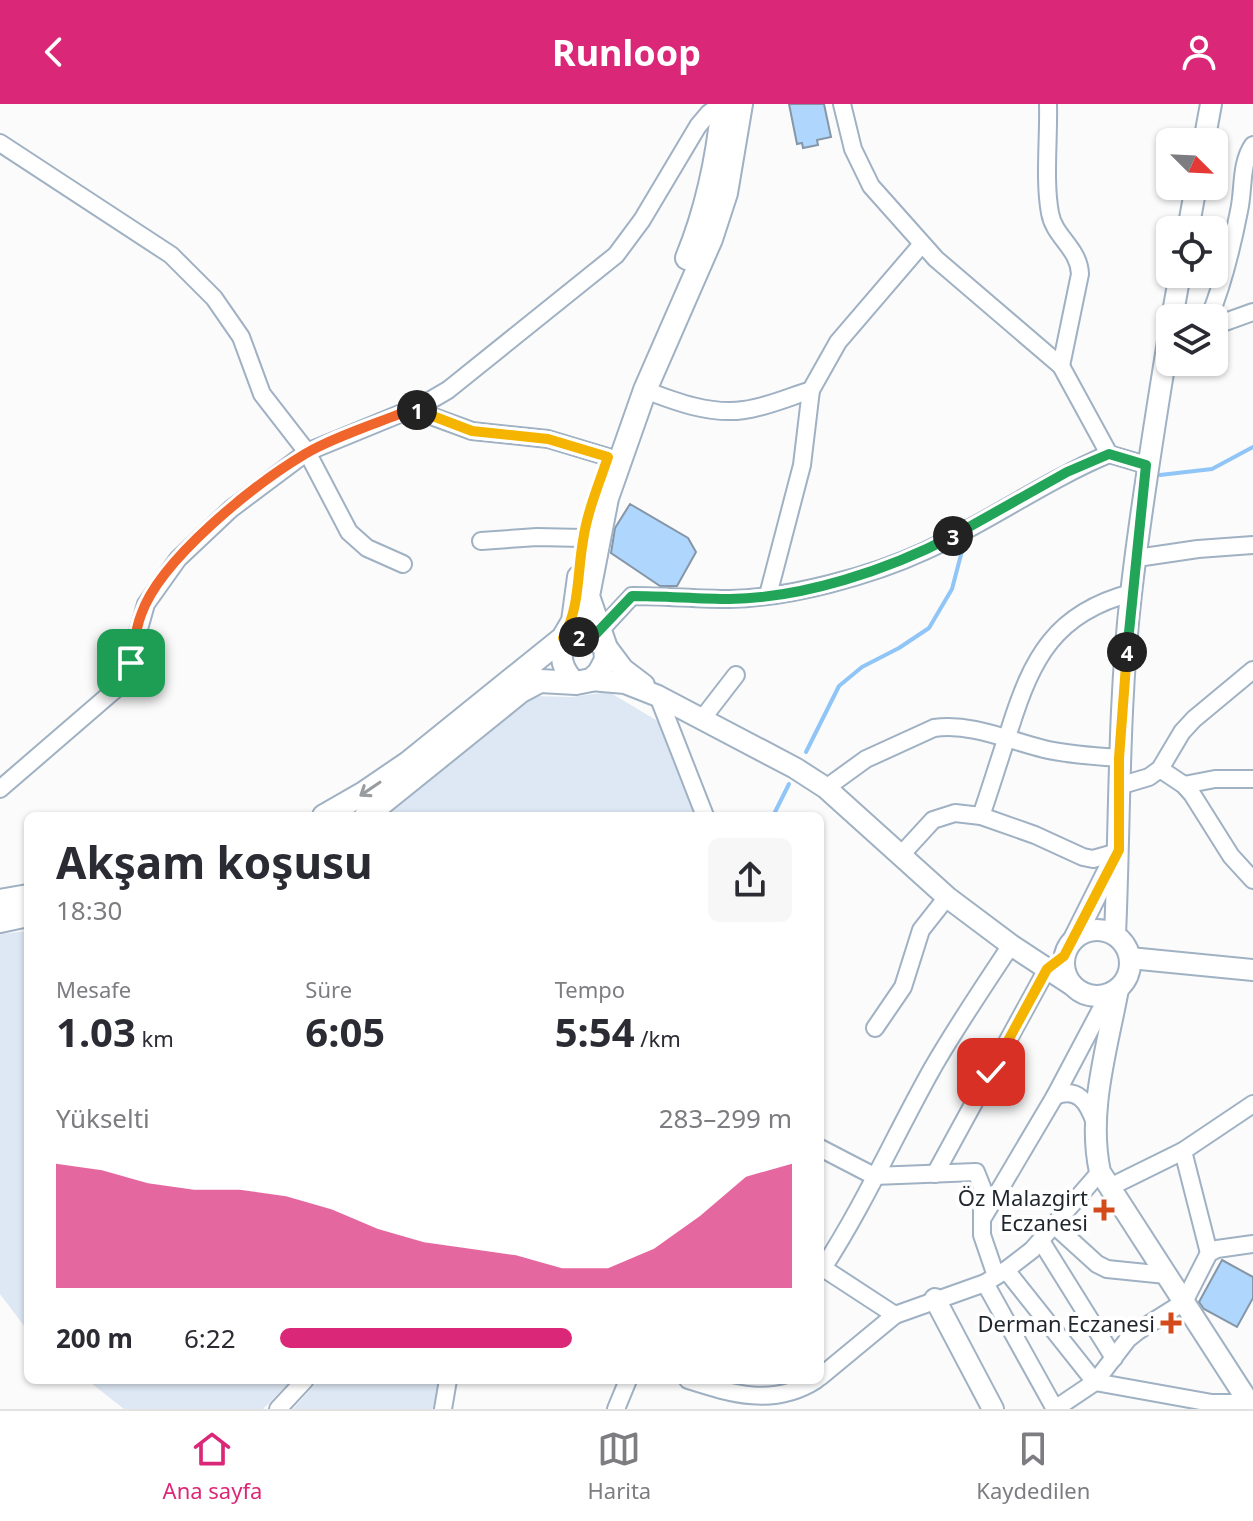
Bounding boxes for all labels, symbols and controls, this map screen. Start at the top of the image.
text: Runloop [552,28,701,77]
icon: back [32,30,76,74]
icon: person [1177,30,1221,74]
north arrow [1156,128,1228,200]
map controls [1156,128,1228,376]
button: locate [1156,216,1228,288]
button: layers [1156,304,1228,376]
pin: 1 [397,390,437,430]
text: 1 [411,395,423,425]
pin: 3 [933,516,973,556]
text: 3 [947,521,959,551]
pin: 2 [559,617,599,657]
text: 2 [573,622,585,652]
pin [97,629,165,697]
pin: 4 [1107,632,1147,672]
text: 4 [1121,637,1133,667]
icon: arrive [109,641,153,685]
one-way arrow [360,781,382,797]
text: Akşam koşusu [56,832,373,892]
button: share [708,838,792,922]
text: 18:30 [56,892,122,928]
text: Mesafe [56,974,131,1004]
text: Süre [305,974,352,1004]
text: Tempo [555,974,625,1004]
text: 1.03 [56,1004,136,1059]
text: 6:05 [305,1004,385,1059]
text: 5:54 [555,1004,635,1059]
text: km [136,1023,174,1053]
text: /km [635,1023,681,1053]
pin [957,1038,1025,1106]
icon: check [969,1050,1013,1094]
text: Yükselti [56,1100,150,1136]
text: 283–299 m [659,1100,792,1136]
place label: Öz Malazgirt Eczanesi [958,1182,1088,1237]
marker: Öz Malazgirt Eczanesi [1095,1201,1113,1219]
place label: Derman Eczanesi [978,1308,1155,1338]
marker: Derman Eczanesi [1162,1314,1180,1332]
text: 200 m [56,1320,133,1356]
text: 6:22 [184,1320,236,1356]
tab: Ana sayfa [163,1427,262,1505]
tab: Harita [587,1427,651,1505]
tab: Kaydedilen [976,1427,1090,1505]

